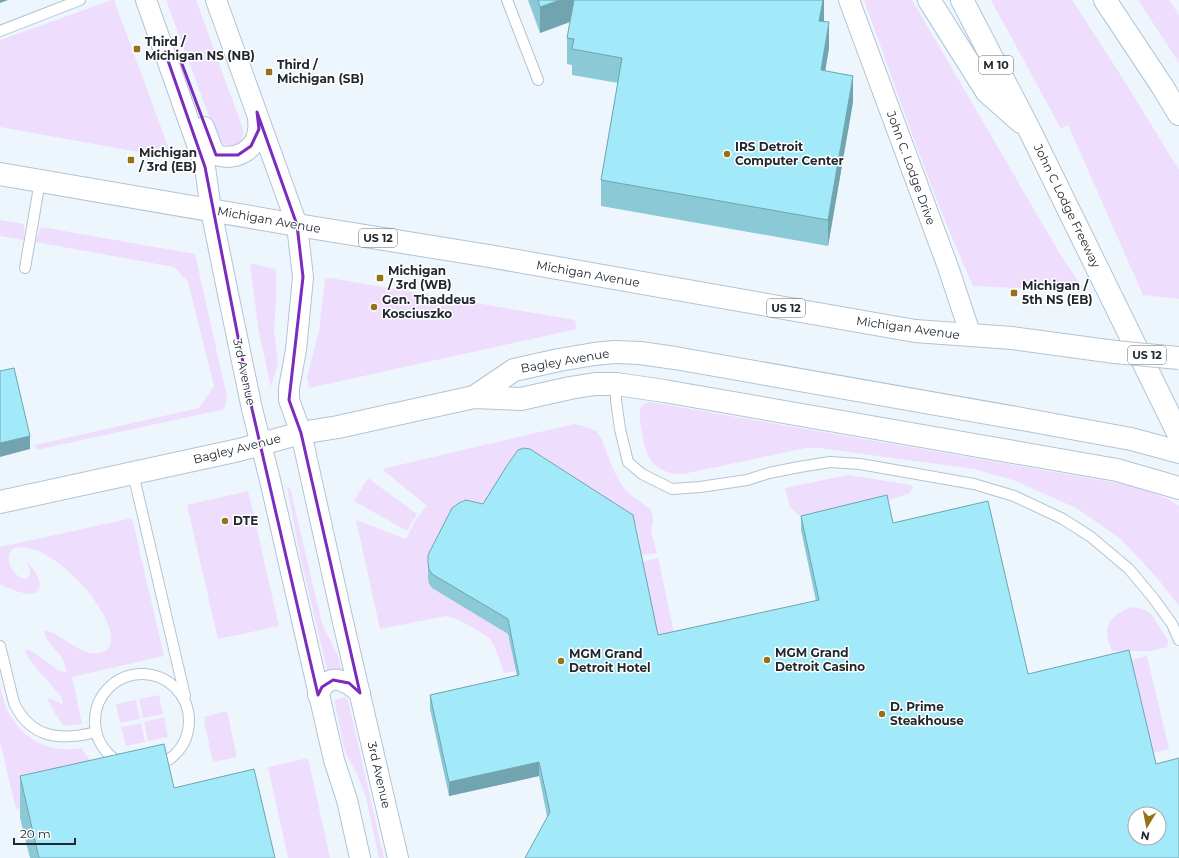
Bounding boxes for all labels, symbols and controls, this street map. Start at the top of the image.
place label: Third / Michigan NS (NB) [145,34,255,63]
marker: Third / Michigan NS (NB) [132,44,142,54]
road number: M 10 [979,56,1013,74]
place label: Third / Michigan (SB) [277,57,364,86]
marker: Third / Michigan (SB) [264,67,274,77]
street label: John C. Lodge Drive [884,108,939,227]
place label: IRS Detroit Computer Center [735,139,844,168]
street label: John C Lodge Freeway [1030,140,1104,271]
place label: Michigan / 3rd (EB) [138,145,197,174]
marker: IRS Detroit Computer Center [722,149,732,159]
marker: Michigan / 3rd (EB) [126,155,136,165]
street label: Michigan Avenue [216,203,322,236]
road number: US 12 [359,229,397,247]
street label: Michigan Avenue [535,257,641,290]
place label: Michigan / 3rd (WB) [387,263,452,292]
marker: Michigan / 3rd (WB) [375,273,385,283]
place label: Michigan / 5th NS (EB) [1022,278,1093,307]
marker: Michigan / 5th NS (EB) [1009,288,1019,298]
place label: Gen. Thaddeus Kosciuszko [382,292,476,321]
road number: US 12 [767,299,805,317]
marker: Gen. Thaddeus Kosciuszko [369,302,379,312]
street label: Michigan Avenue [855,313,961,342]
street label: 3rd Avenue [230,337,259,407]
street label: Bagley Avenue [519,345,610,376]
road number: US 12 [1128,346,1166,364]
street label: Bagley Avenue [192,430,282,467]
place label: DTE [233,513,258,528]
marker: DTE [220,516,230,526]
place label: MGM Grand Detroit Casino [775,645,865,674]
place label: MGM Grand Detroit Hotel [569,646,651,675]
marker: MGM Grand Detroit Casino [762,655,772,665]
marker: MGM Grand Detroit Hotel [556,656,566,666]
place label: D. Prime Steakhouse [890,699,964,728]
marker: D. Prime Steakhouse [877,709,887,719]
street label: 3rd Avenue [365,740,394,810]
north arrow [1127,806,1167,846]
scale bar [14,820,75,846]
text: 20 m [20,826,51,841]
text: N [1140,828,1151,844]

